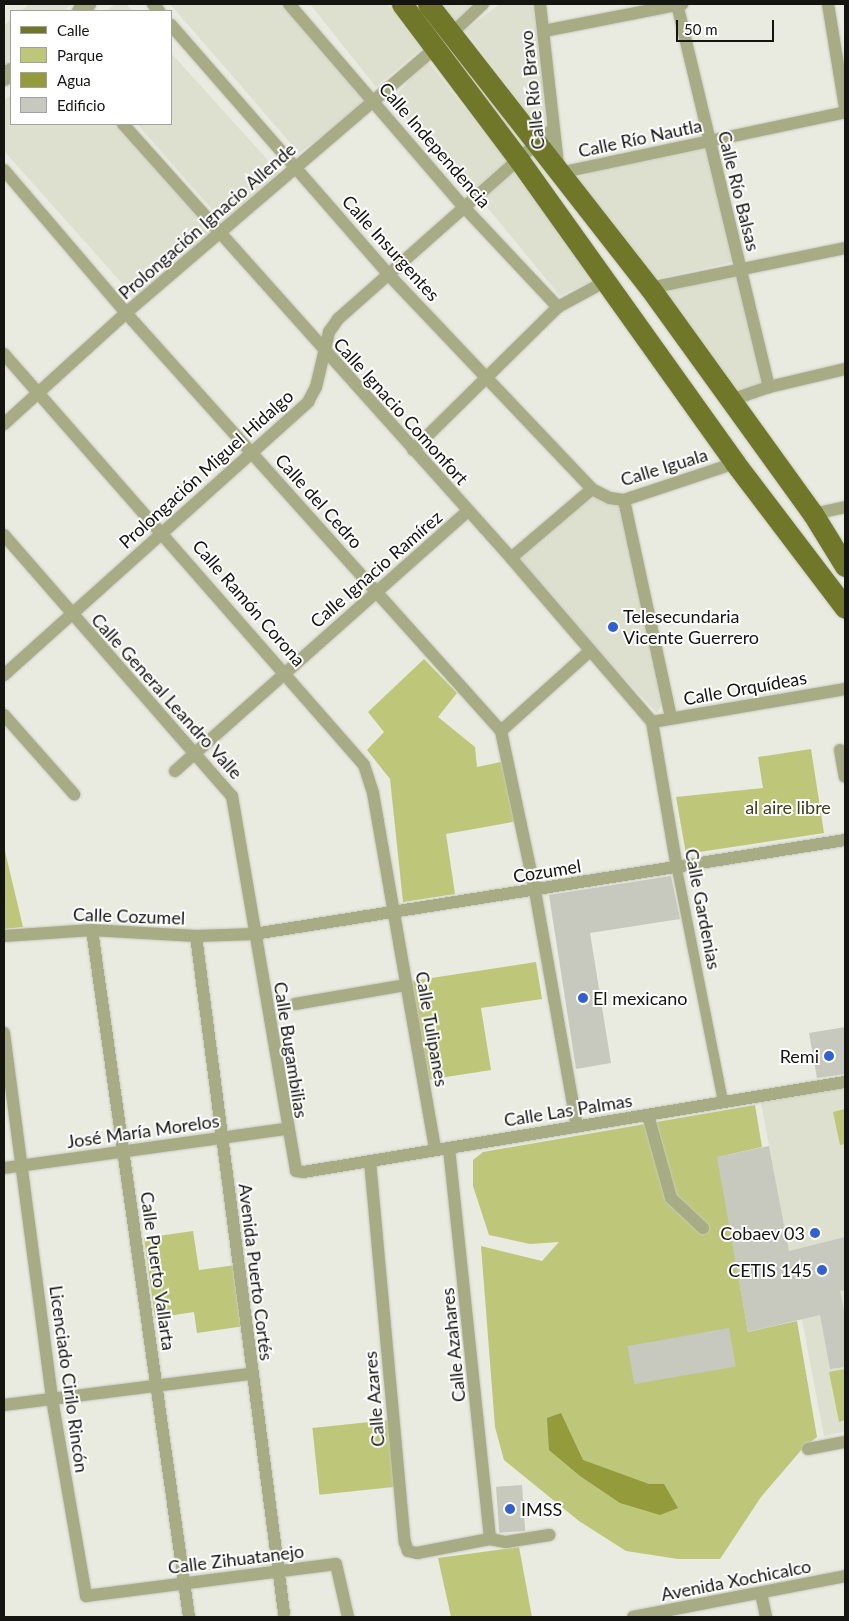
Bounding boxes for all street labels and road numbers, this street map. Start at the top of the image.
street label: Calle Río Bravo [515,29,549,151]
street label: Calle Independencia [375,78,495,212]
street label: Calle Río Nautla [576,114,704,162]
street label: Calle Río Balsas [714,129,764,253]
street label: Prolongación Ignacio Allende [114,138,300,304]
street label: Calle Insurgentes [338,191,444,305]
street label: Calle Ignacio Comonfort [329,333,473,489]
street label: Prolongación Miguel Hidalgo [114,385,298,553]
street label: Calle Iguala [618,444,710,490]
street label: Calle del Cedro [271,449,367,553]
street label: Calle Ignacio Ramírez [306,506,446,632]
street label: Calle Ramón Corona [188,535,310,671]
street label: Calle General Leandro Valle [87,609,247,783]
street label: Calle Orquídeas [682,667,808,709]
street label: Calle Gardenias [681,847,725,971]
street label: Cozumel [511,855,583,887]
street label: Calle Cozumel [73,903,185,929]
street label: Calle Tulipanes [411,969,453,1089]
street label: Calle Bugambilias [270,980,312,1120]
street label: Calle Las Palmas [502,1089,634,1131]
street label: José María Morelos [65,1110,221,1152]
street label: Avenida Puerto Cortés [234,1182,278,1362]
street label: Calle Puerto Vallarta [136,1190,180,1352]
street label: Licenciado Cirilo Rincón [45,1284,93,1474]
street label: Calle Azahares [436,1287,470,1403]
street label: Calle Azares [359,1350,389,1448]
street label: Calle Zihuatanejo [167,1540,305,1578]
street label: Avenida Xochicalco [659,1555,813,1605]

